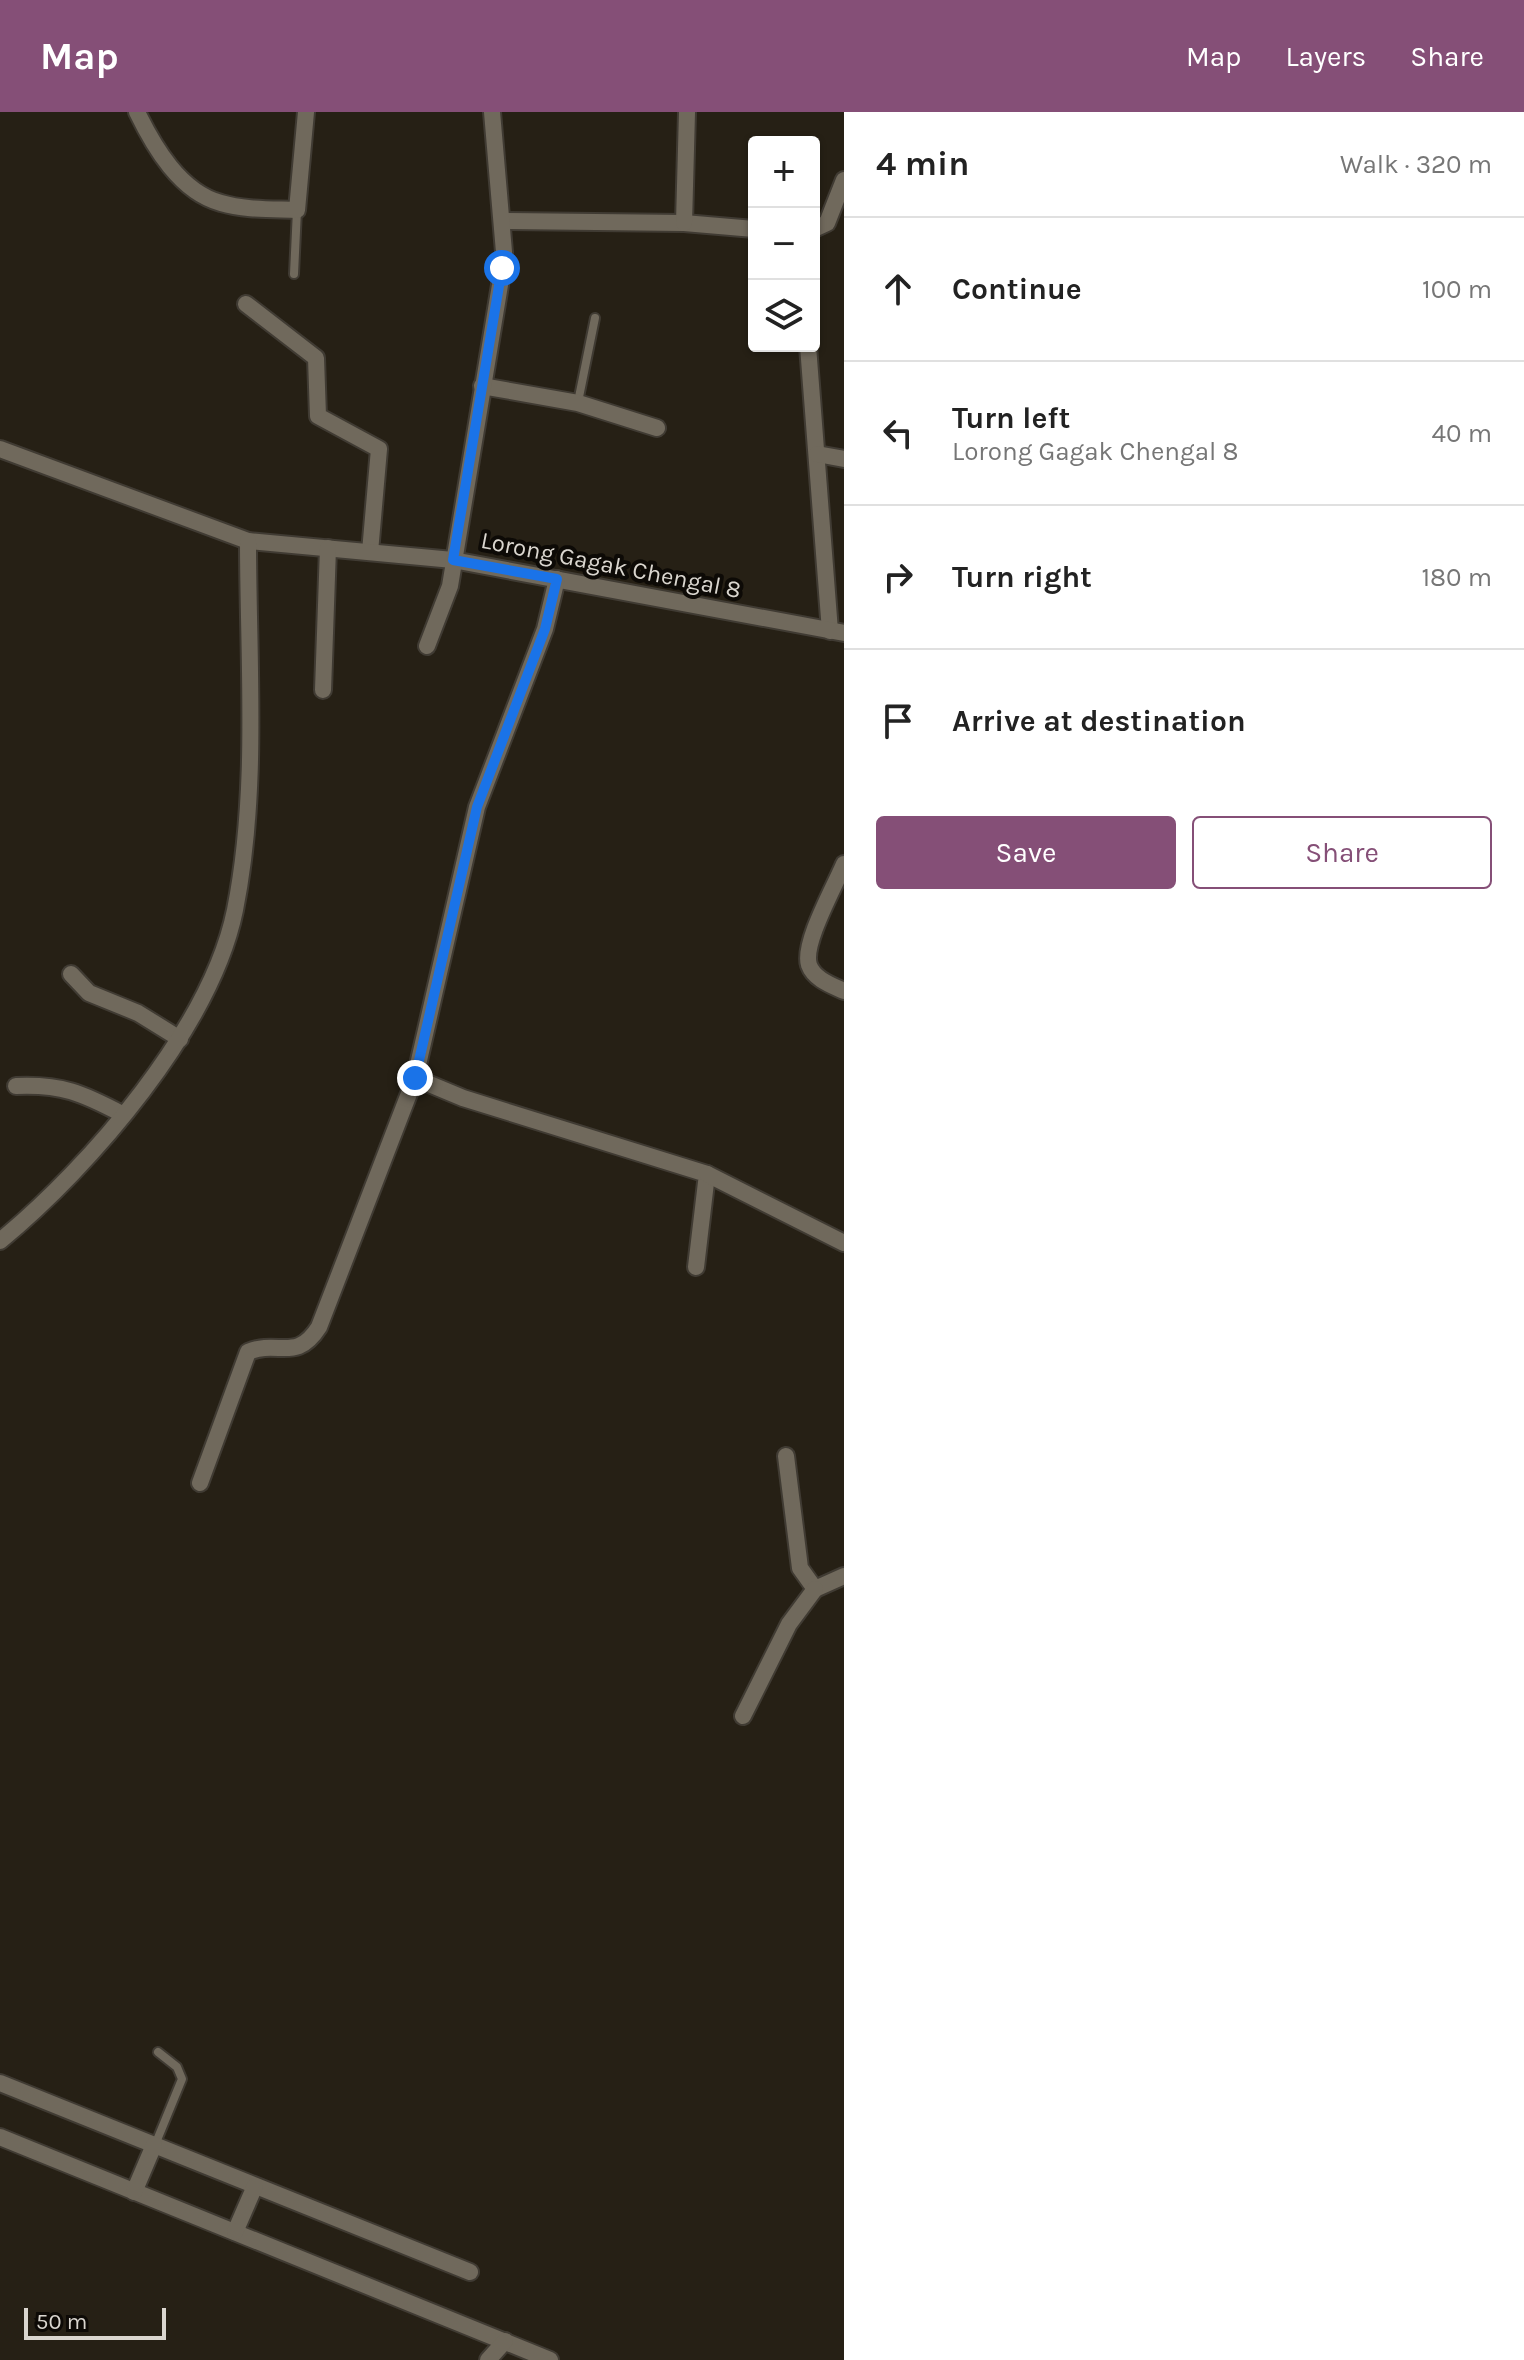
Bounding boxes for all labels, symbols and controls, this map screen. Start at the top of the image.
text: Map [40,34,119,79]
text: Map [1186,40,1241,73]
text: Layers [1285,40,1366,73]
text: Share [1410,40,1484,73]
map controls [748,136,820,352]
button: + [748,136,820,208]
text: 4 min [876,144,969,184]
text: Walk · 320 m [1340,149,1492,180]
button: − [748,208,820,280]
route start [484,250,520,286]
icon: ahead [876,267,920,311]
text: Continue [952,271,1082,307]
text: 100 m [1422,274,1492,305]
button: layers [748,280,820,352]
text: Turn left [952,400,1070,436]
icon: left [876,411,920,455]
text: 40 m [1432,418,1492,449]
text: Lorong Gagak Chengal 8 [952,436,1238,467]
street label: Lorong Gagak Chengal 8 [479,526,743,604]
icon: right [876,555,920,599]
text: Turn right [952,559,1092,595]
text: 180 m [1422,562,1492,593]
icon: arrive [876,699,920,743]
text: Arrive at destination [952,703,1246,739]
button: Save [876,816,1176,889]
button: Share [1192,816,1492,889]
route end [397,1060,433,1096]
scale bar [24,2304,166,2340]
text: 50 m [36,2309,87,2335]

